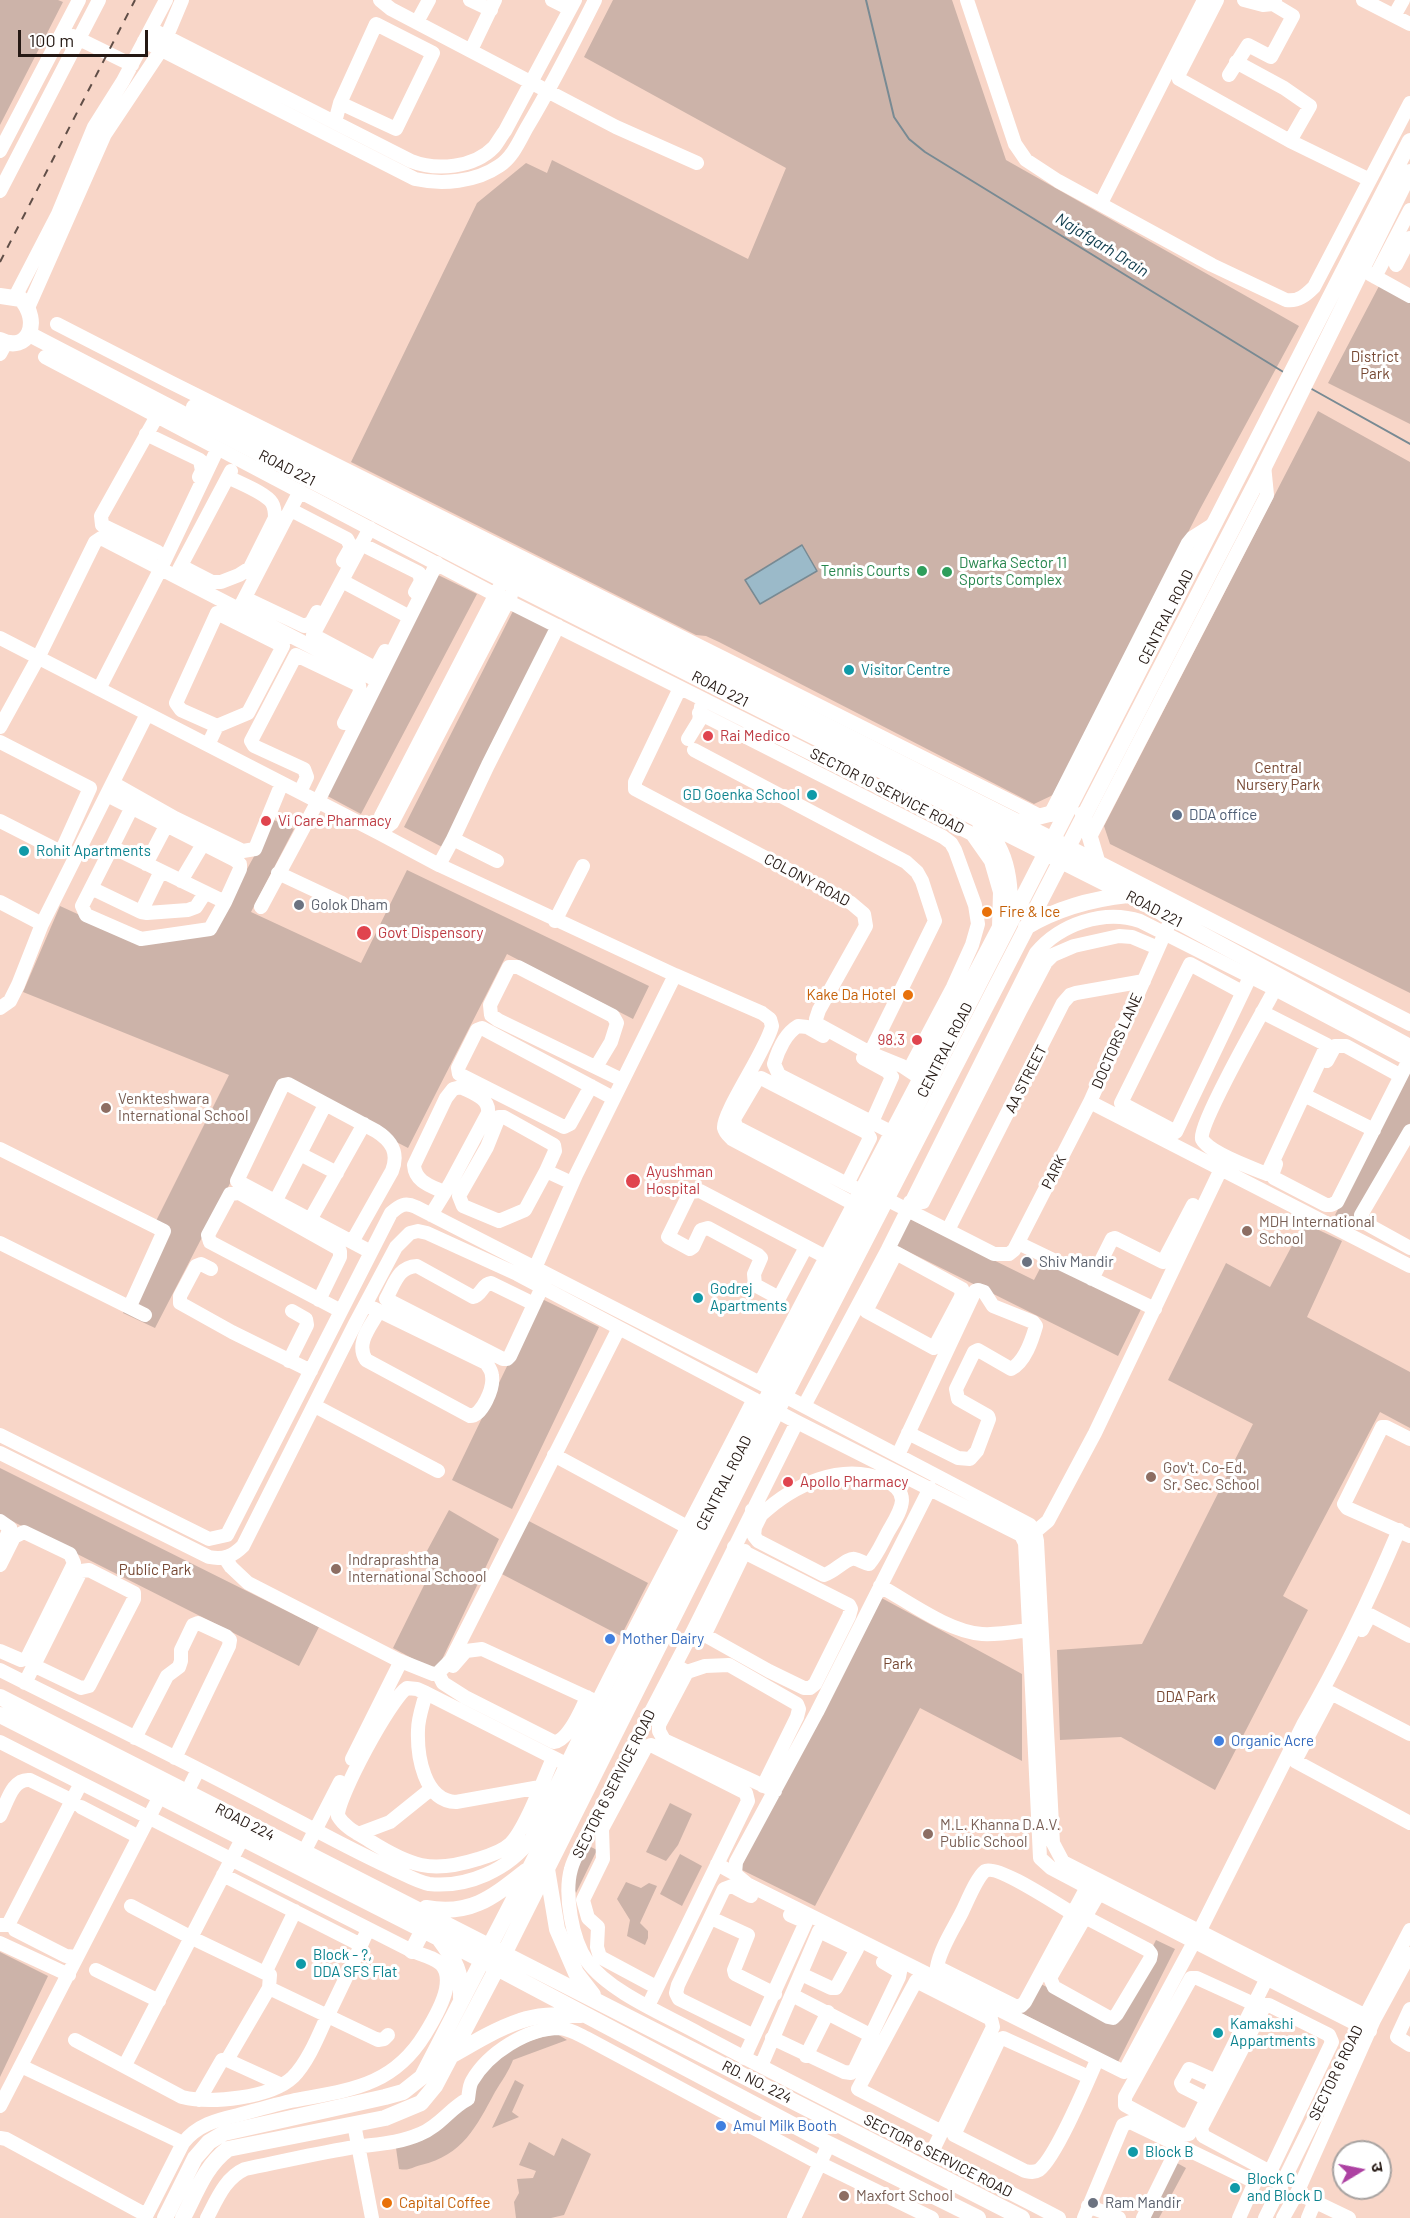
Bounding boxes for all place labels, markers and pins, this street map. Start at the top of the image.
place label: Dwarka Sector 11 Sports Complex [959,554,1067,589]
place label: Tennis Courts [821,562,910,580]
marker: Tennis Courts [915,564,929,578]
marker: Dwarka Sector 11 Sports Complex [940,565,954,579]
place label: Visitor Centre [861,661,951,679]
marker: Visitor Centre [842,663,856,677]
place label: Rai Medico [720,727,790,745]
marker: Rai Medico [701,729,715,743]
place label: GD Goenka School [683,786,800,804]
marker: GD Goenka School [805,788,819,802]
place label: DDA office [1189,806,1257,824]
marker: DDA office [1170,808,1184,822]
place label: Vi Care Pharmacy [278,812,392,830]
marker: Vi Care Pharmacy [259,814,273,828]
place label: Rohit Apartments [36,842,151,860]
marker: Rohit Apartments [17,844,31,858]
place label: Golok Dham [311,896,388,914]
marker: Golok Dham [292,898,306,912]
place label: Fire & Ice [999,903,1060,921]
marker: Fire & Ice [980,905,994,919]
marker: Govt Dispensory [355,924,373,942]
place label: Govt Dispensory [378,924,483,942]
place label: Kake Da Hotel [807,986,896,1004]
marker: Kake Da Hotel [901,988,915,1002]
place label: 98.3 [877,1031,905,1049]
marker: 98.3 [910,1033,924,1047]
place label: Venkteshwara International School [118,1090,248,1125]
marker: Venkteshwara International School [99,1101,113,1115]
place label: Ayushman Hospital [646,1163,713,1198]
marker: Ayushman Hospital [624,1172,642,1190]
place label: MDH International School [1259,1213,1375,1248]
marker: MDH International School [1240,1224,1254,1238]
place label: Shiv Mandir [1039,1253,1114,1271]
marker: Shiv Mandir [1020,1255,1034,1269]
place label: Godrej Apartments [710,1280,787,1315]
marker: Godrej Apartments [691,1291,705,1305]
place label: Gov't. Co-Ed. Sr. Sec. School [1163,1459,1260,1494]
marker: Gov't. Co-Ed. Sr. Sec. School [1144,1470,1158,1484]
place label: Apollo Pharmacy [800,1473,908,1491]
marker: Apollo Pharmacy [781,1475,795,1489]
place label: Indraprashtha International Schoool [348,1551,487,1586]
marker: Indraprashtha International Schoool [329,1562,343,1576]
place label: Mother Dairy [622,1630,704,1648]
marker: Mother Dairy [603,1632,617,1646]
place label: Organic Acre [1231,1732,1314,1750]
marker: Organic Acre [1212,1734,1226,1748]
place label: M.L. Khanna D.A.V. Public School [940,1816,1061,1851]
marker: M.L. Khanna D.A.V. Public School [921,1827,935,1841]
place label: Block - ?, DDA SFS Flat [313,1946,397,1981]
marker: Block - ?, DDA SFS Flat [294,1957,308,1971]
place label: Kamakshi Appartments [1230,2015,1316,2050]
marker: Kamakshi Appartments [1211,2026,1225,2040]
place label: Amul Milk Booth [733,2117,837,2135]
marker: Amul Milk Booth [714,2119,728,2133]
place label: Block B [1145,2143,1194,2161]
marker: Block B [1126,2145,1140,2159]
place label: Block C and Block D [1247,2170,1322,2205]
marker: Block C and Block D [1228,2181,1242,2195]
place label: Maxfort School [856,2187,953,2205]
marker: Maxfort School [837,2189,851,2203]
place label: Capital Coffee [399,2194,490,2212]
place label: Ram Mandir [1105,2194,1181,2212]
marker: Capital Coffee [380,2196,394,2210]
marker: Ram Mandir [1086,2196,1100,2210]

